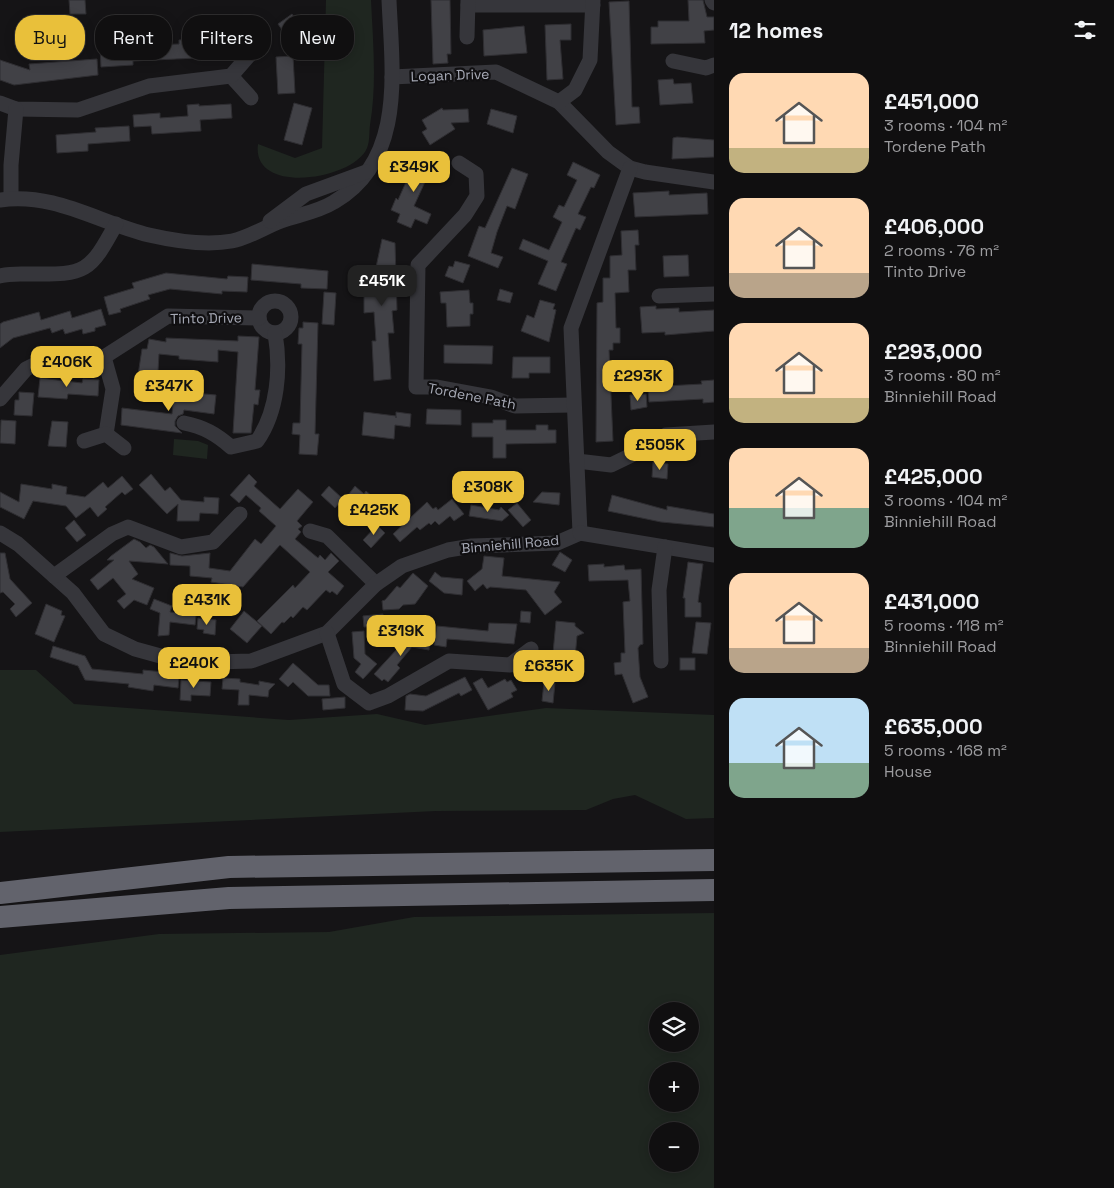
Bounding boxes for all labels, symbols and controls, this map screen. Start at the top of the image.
chip: Buy [15,15,85,60]
chip: Rent [95,15,172,60]
chip: Filters [182,15,271,60]
chip: New [281,15,354,60]
icon: filters [1071,16,1099,44]
text: 12 homes [729,17,823,44]
street label: Logan Drive [410,65,490,85]
text: £451,000 [884,88,979,115]
icon: home [769,93,829,153]
text: 3 rooms · 104 m² [884,115,1007,136]
text: Tordene Path [884,136,986,157]
pin: £349K [379,150,449,193]
text: £349K [389,156,439,177]
text: £406,000 [884,213,984,240]
icon: home [769,218,829,278]
text: 2 rooms · 76 m² [884,240,999,261]
text: Tinto Drive [884,261,966,282]
pin: £451K [347,264,417,307]
text: £451K [359,270,405,291]
street label: Tinto Drive [170,308,242,328]
text: £293,000 [884,338,982,365]
icon: home [769,343,829,403]
pin: £406K [32,346,102,388]
text: £406K [42,351,92,372]
pin: £293K [603,360,673,402]
text: £293K [613,365,663,386]
text: 3 rooms · 80 m² [884,365,1001,386]
pin: £347K [134,370,204,412]
text: £347K [145,375,193,396]
street label: Tordene Path [427,379,517,413]
text: Binniehill Road [884,386,996,407]
pin: £505K [625,428,695,471]
text: £505K [635,434,685,455]
text: £425,000 [884,463,983,490]
icon: home [769,468,829,528]
pin: £308K [453,470,523,513]
text: £308K [463,476,513,497]
text: 3 rooms · 104 m² [884,490,1007,511]
pin: £425K [339,494,409,536]
text: £425K [349,499,399,520]
text: Binniehill Road [884,511,996,532]
street label: Binniehill Road [460,531,560,557]
pin: £431K [172,584,242,626]
text: £431,000 [884,588,979,615]
text: £431K [183,589,231,610]
icon: home [769,593,829,653]
pin: £319K [366,614,436,657]
text: 5 rooms · 118 m² [884,615,1004,636]
text: £319K [378,620,424,641]
text: Binniehill Road [884,636,996,657]
pin: £240K [159,646,229,689]
pin: £635K [514,650,584,692]
text: £240K [169,652,219,673]
text: £635K [524,655,574,676]
text: £635,000 [884,713,983,740]
icon: home [769,718,829,778]
text: 5 rooms · 168 m² [884,740,1007,761]
text: House [884,761,932,782]
map controls [649,1002,699,1172]
button: layers [649,1002,699,1052]
button: + [649,1062,699,1112]
button: − [649,1122,699,1172]

